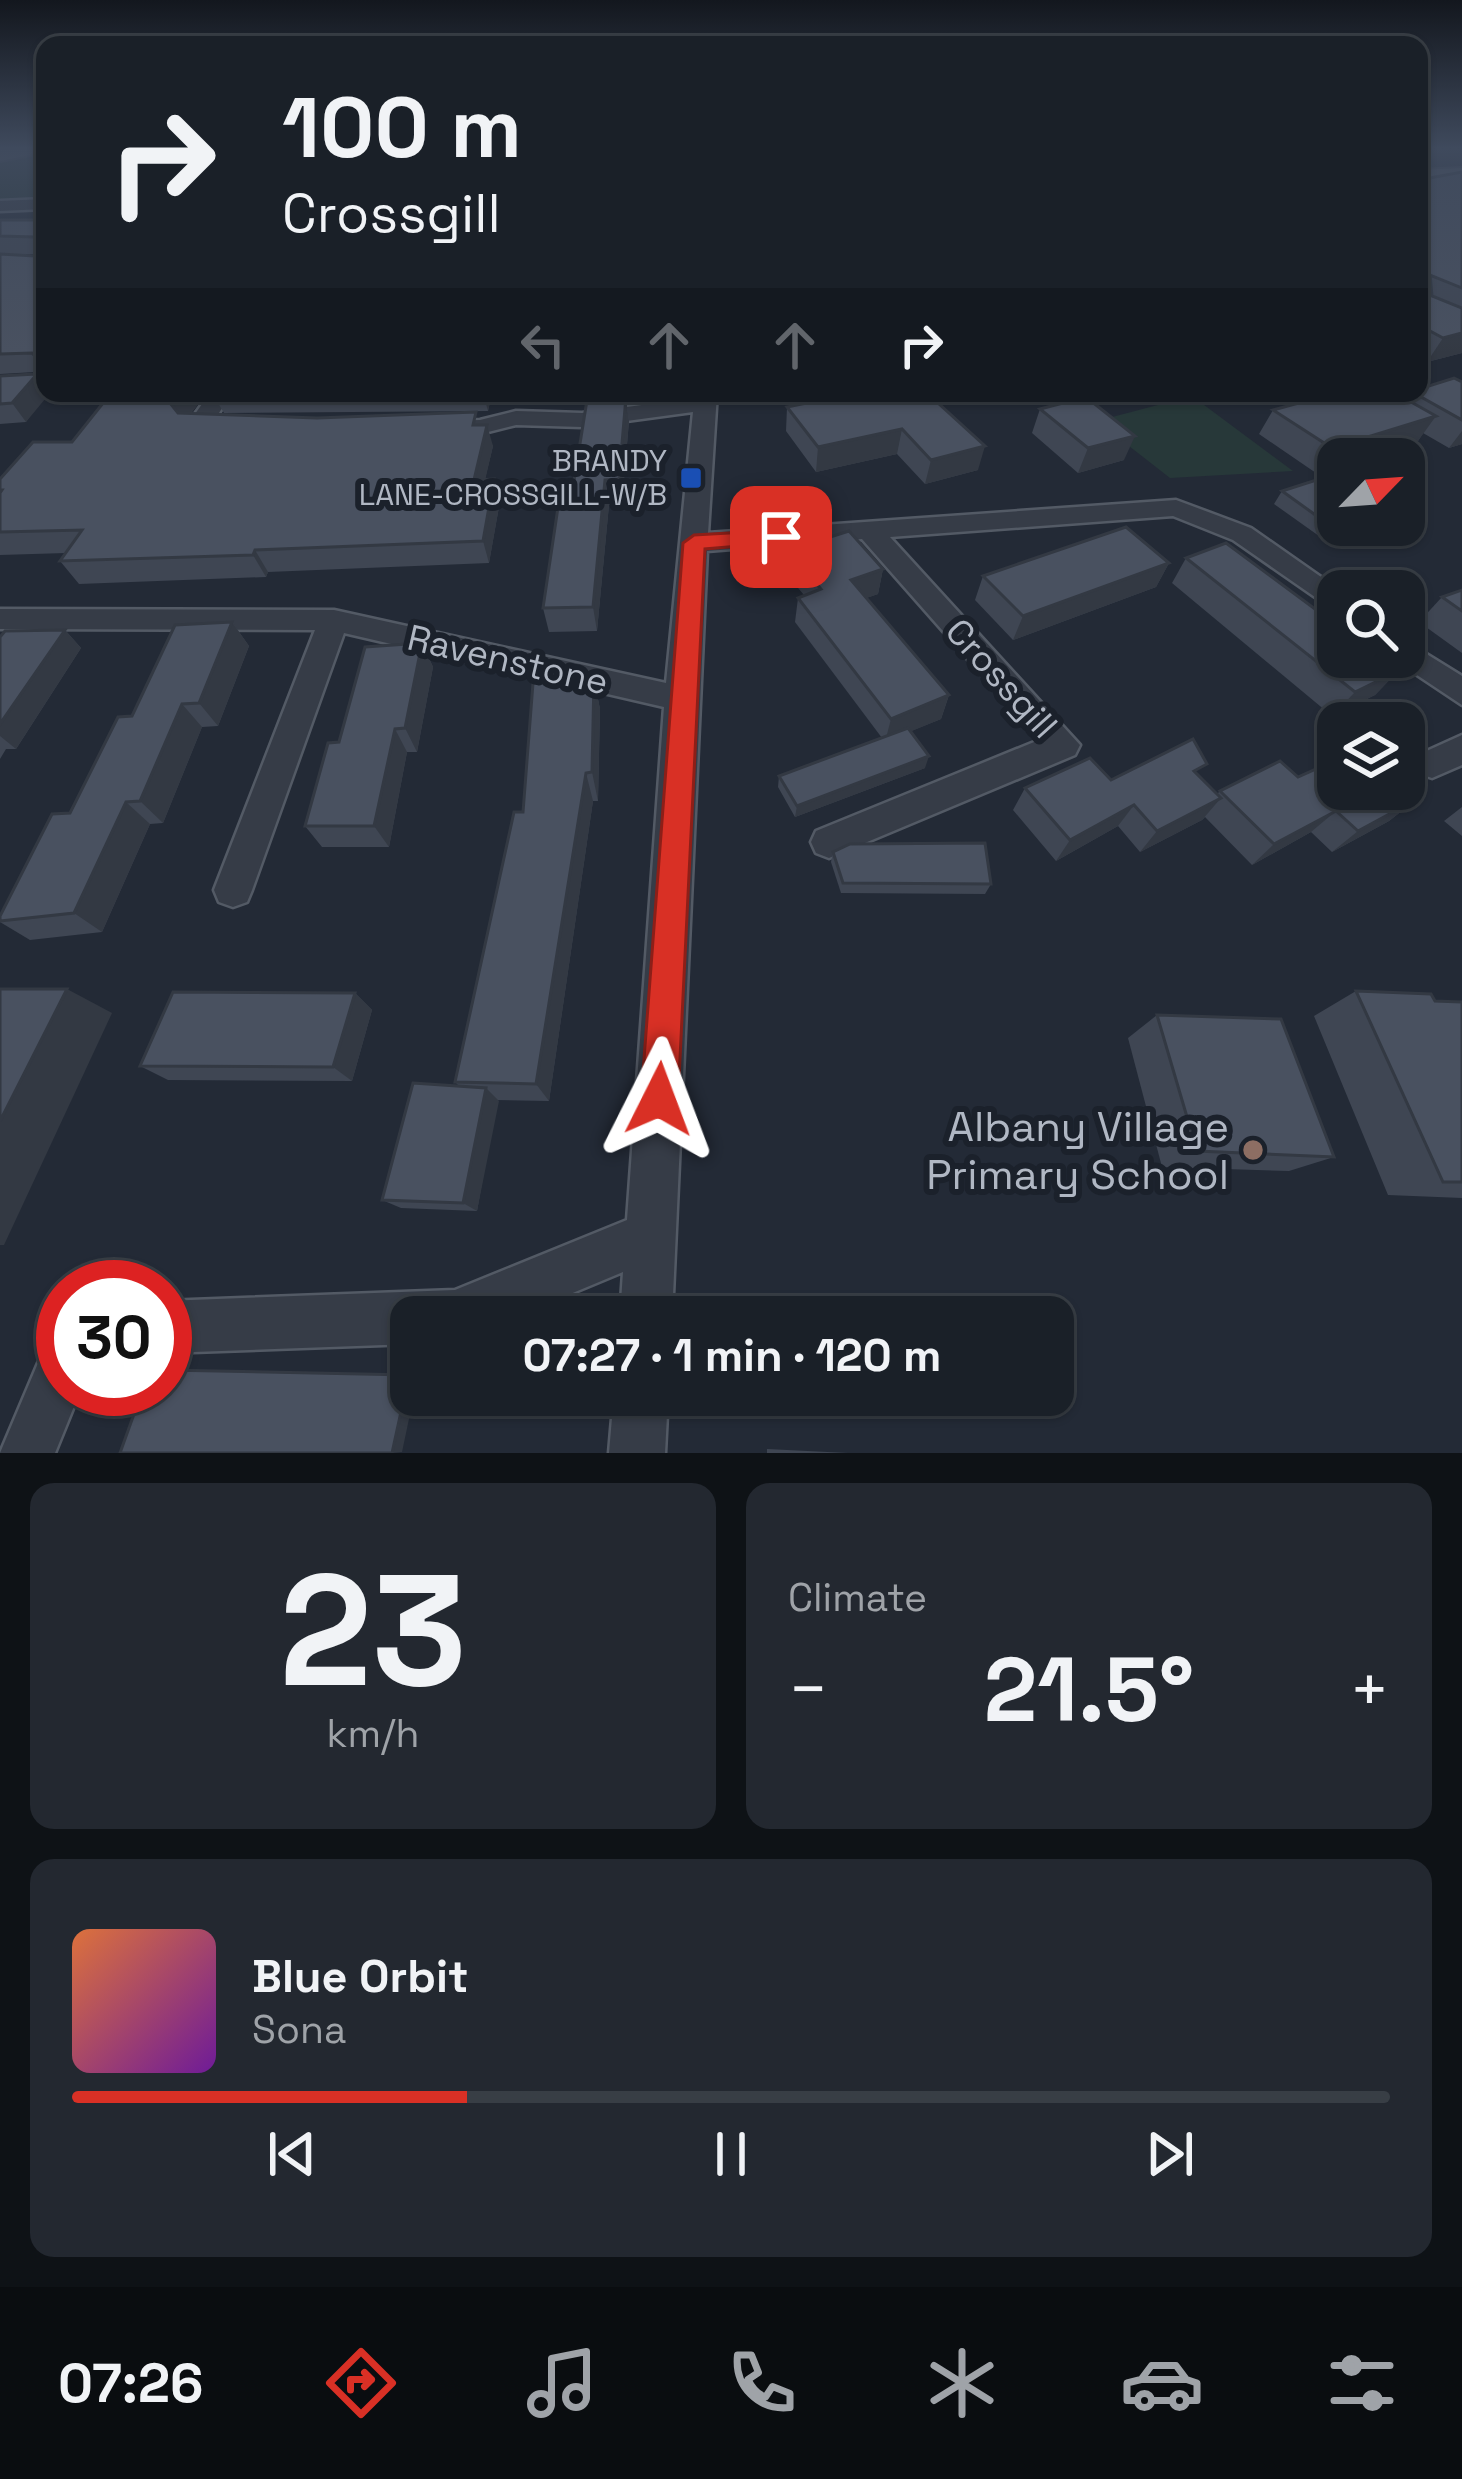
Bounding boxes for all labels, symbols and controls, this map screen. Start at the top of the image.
text: 100 m [282,74,522,182]
icon: right [84,84,240,240]
text: Crossgill [282,179,501,248]
icon: left [510,312,576,378]
icon: ahead [636,312,702,378]
icon: ahead [762,312,828,378]
icon: right [888,312,954,378]
north arrow [1317,438,1425,546]
map controls [1317,438,1425,810]
place label: BRANDY LANE-CROSSGILL-W/B [359,441,667,514]
marker: BRANDY LANE-CROSSGILL-W/B [678,465,704,491]
pin [730,486,832,588]
icon: arrive [748,504,814,570]
button: search [1317,570,1425,678]
street label: Crossgill [935,609,1067,748]
street label: Ravenstone [403,615,613,705]
button: layers [1317,702,1425,810]
position arrow [596,1036,722,1162]
place label: Albany Village Primary School [926,1100,1229,1201]
marker: Albany Village Primary School [1240,1137,1266,1163]
speed limit sign: 30 [36,1260,192,1416]
text: 07:27 · 1 min · 120 m [522,1327,942,1384]
text: 23 [279,1531,467,1731]
text: Climate [788,1573,927,1622]
text: 21.5° [984,1632,1194,1747]
text: − [788,1647,829,1731]
text: + [1349,1647,1390,1731]
text: km/h [327,1709,419,1758]
text: Blue Orbit [252,1948,468,2005]
text: Sona [252,2005,346,2054]
icon: previous [259,2121,325,2187]
icon: pause [698,2121,764,2187]
icon: next [1137,2121,1203,2187]
icon: directions [319,2341,403,2425]
icon: music [520,2341,604,2425]
icon: phone [720,2341,804,2425]
icon: climate [920,2341,1004,2425]
icon: car [1120,2341,1204,2425]
icon: filters [1320,2341,1404,2425]
text: 07:26 [58,2349,203,2418]

